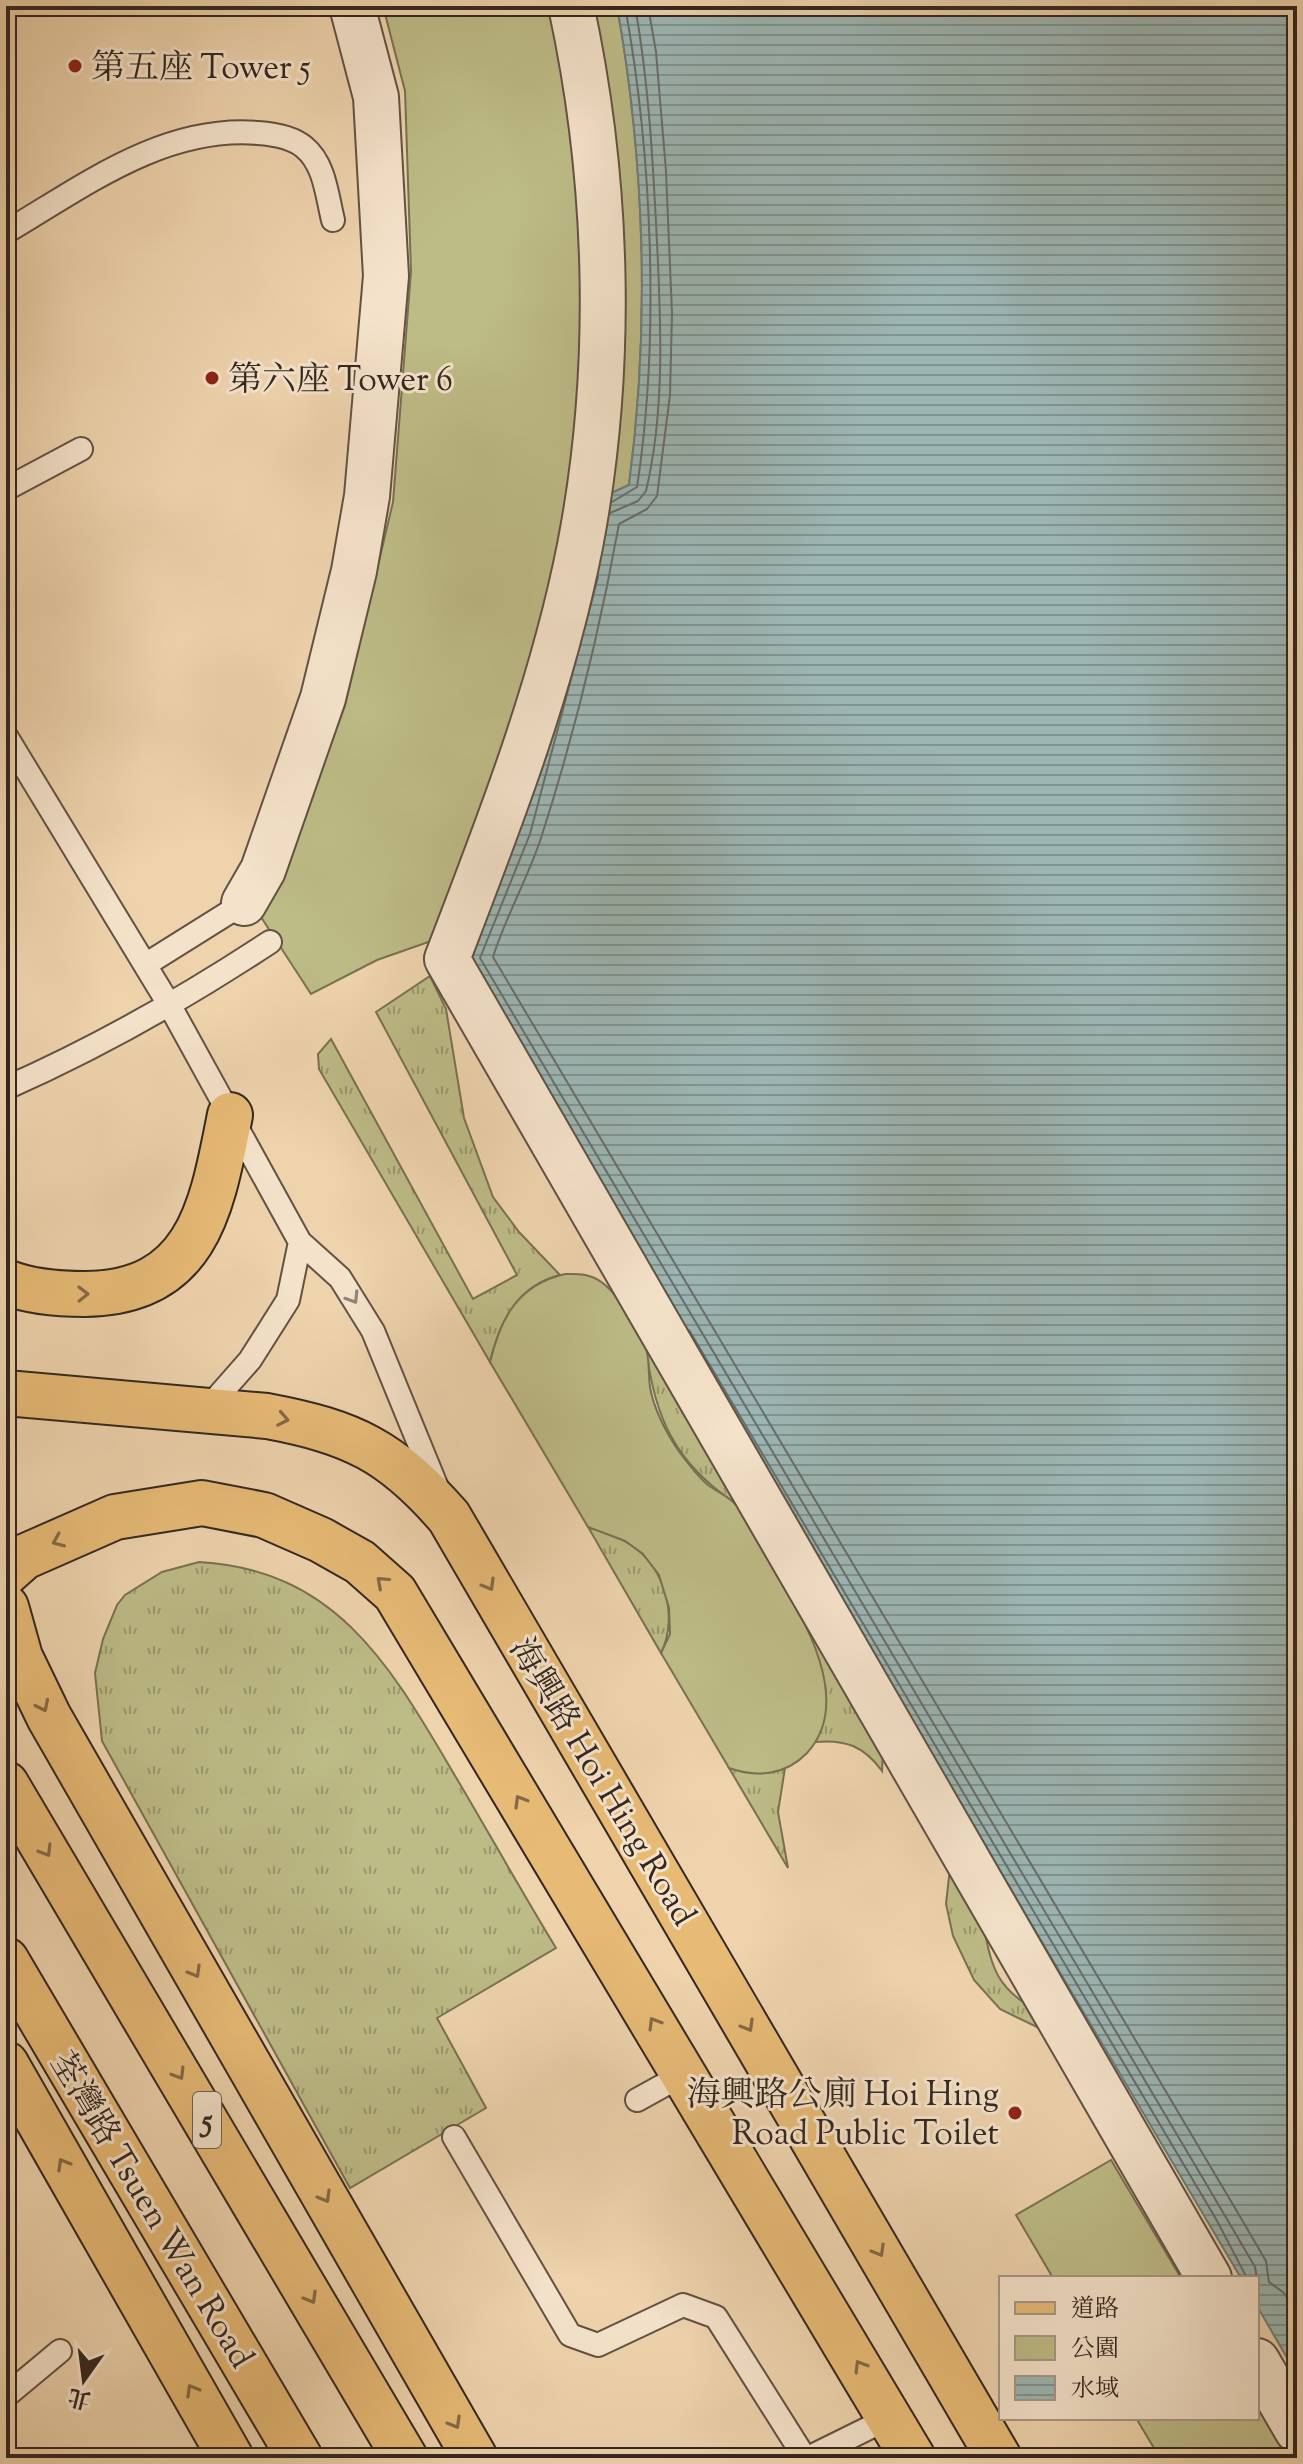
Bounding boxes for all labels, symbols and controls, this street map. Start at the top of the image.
place label: 第五座 Tower 5 [91,45,311,94]
marker: 第五座 Tower 5 [66,57,84,75]
place label: 第六座 Tower 6 [228,357,453,406]
marker: 第六座 Tower 6 [203,369,221,387]
one-way arrow [77,1285,90,1303]
one-way arrow [343,1289,358,1304]
one-way arrow [276,1409,290,1426]
one-way arrow [52,1531,66,1547]
one-way arrow [479,1576,495,1591]
one-way arrow [376,1577,391,1591]
street label: 海興路 Hoi Hing Road [495,1630,707,1936]
one-way arrow [34,1697,49,1712]
one-way arrow [515,1795,530,1810]
one-way arrow [36,1842,52,1857]
one-way arrow [185,1963,201,1978]
one-way arrow [649,2017,664,2032]
one-way arrow [738,2017,754,2032]
street label: 荃灣路 Tsuen Wan Road [36,2043,264,2378]
one-way arrow [169,2065,185,2080]
place label: 海興路公廁 Hoi Hing Road Public Toilet [686,2072,999,2160]
road number: 5 [193,2092,221,2148]
marker: 海興路公廁 Hoi Hing Road Public Toilet [1006,2104,1024,2122]
one-way arrow [57,2159,73,2173]
one-way arrow [315,2189,331,2203]
one-way arrow [869,2242,885,2257]
legend [999,2276,1259,2420]
one-way arrow [301,2289,317,2304]
text: 道路 [1071,2293,1119,2327]
text: 公園 [1071,2333,1119,2367]
north arrow [44,2340,124,2420]
one-way arrow [855,2360,870,2375]
text: 水域 [1071,2373,1119,2407]
text: 北 [65,2378,94,2415]
one-way arrow [186,2384,202,2399]
one-way arrow [445,2414,461,2429]

